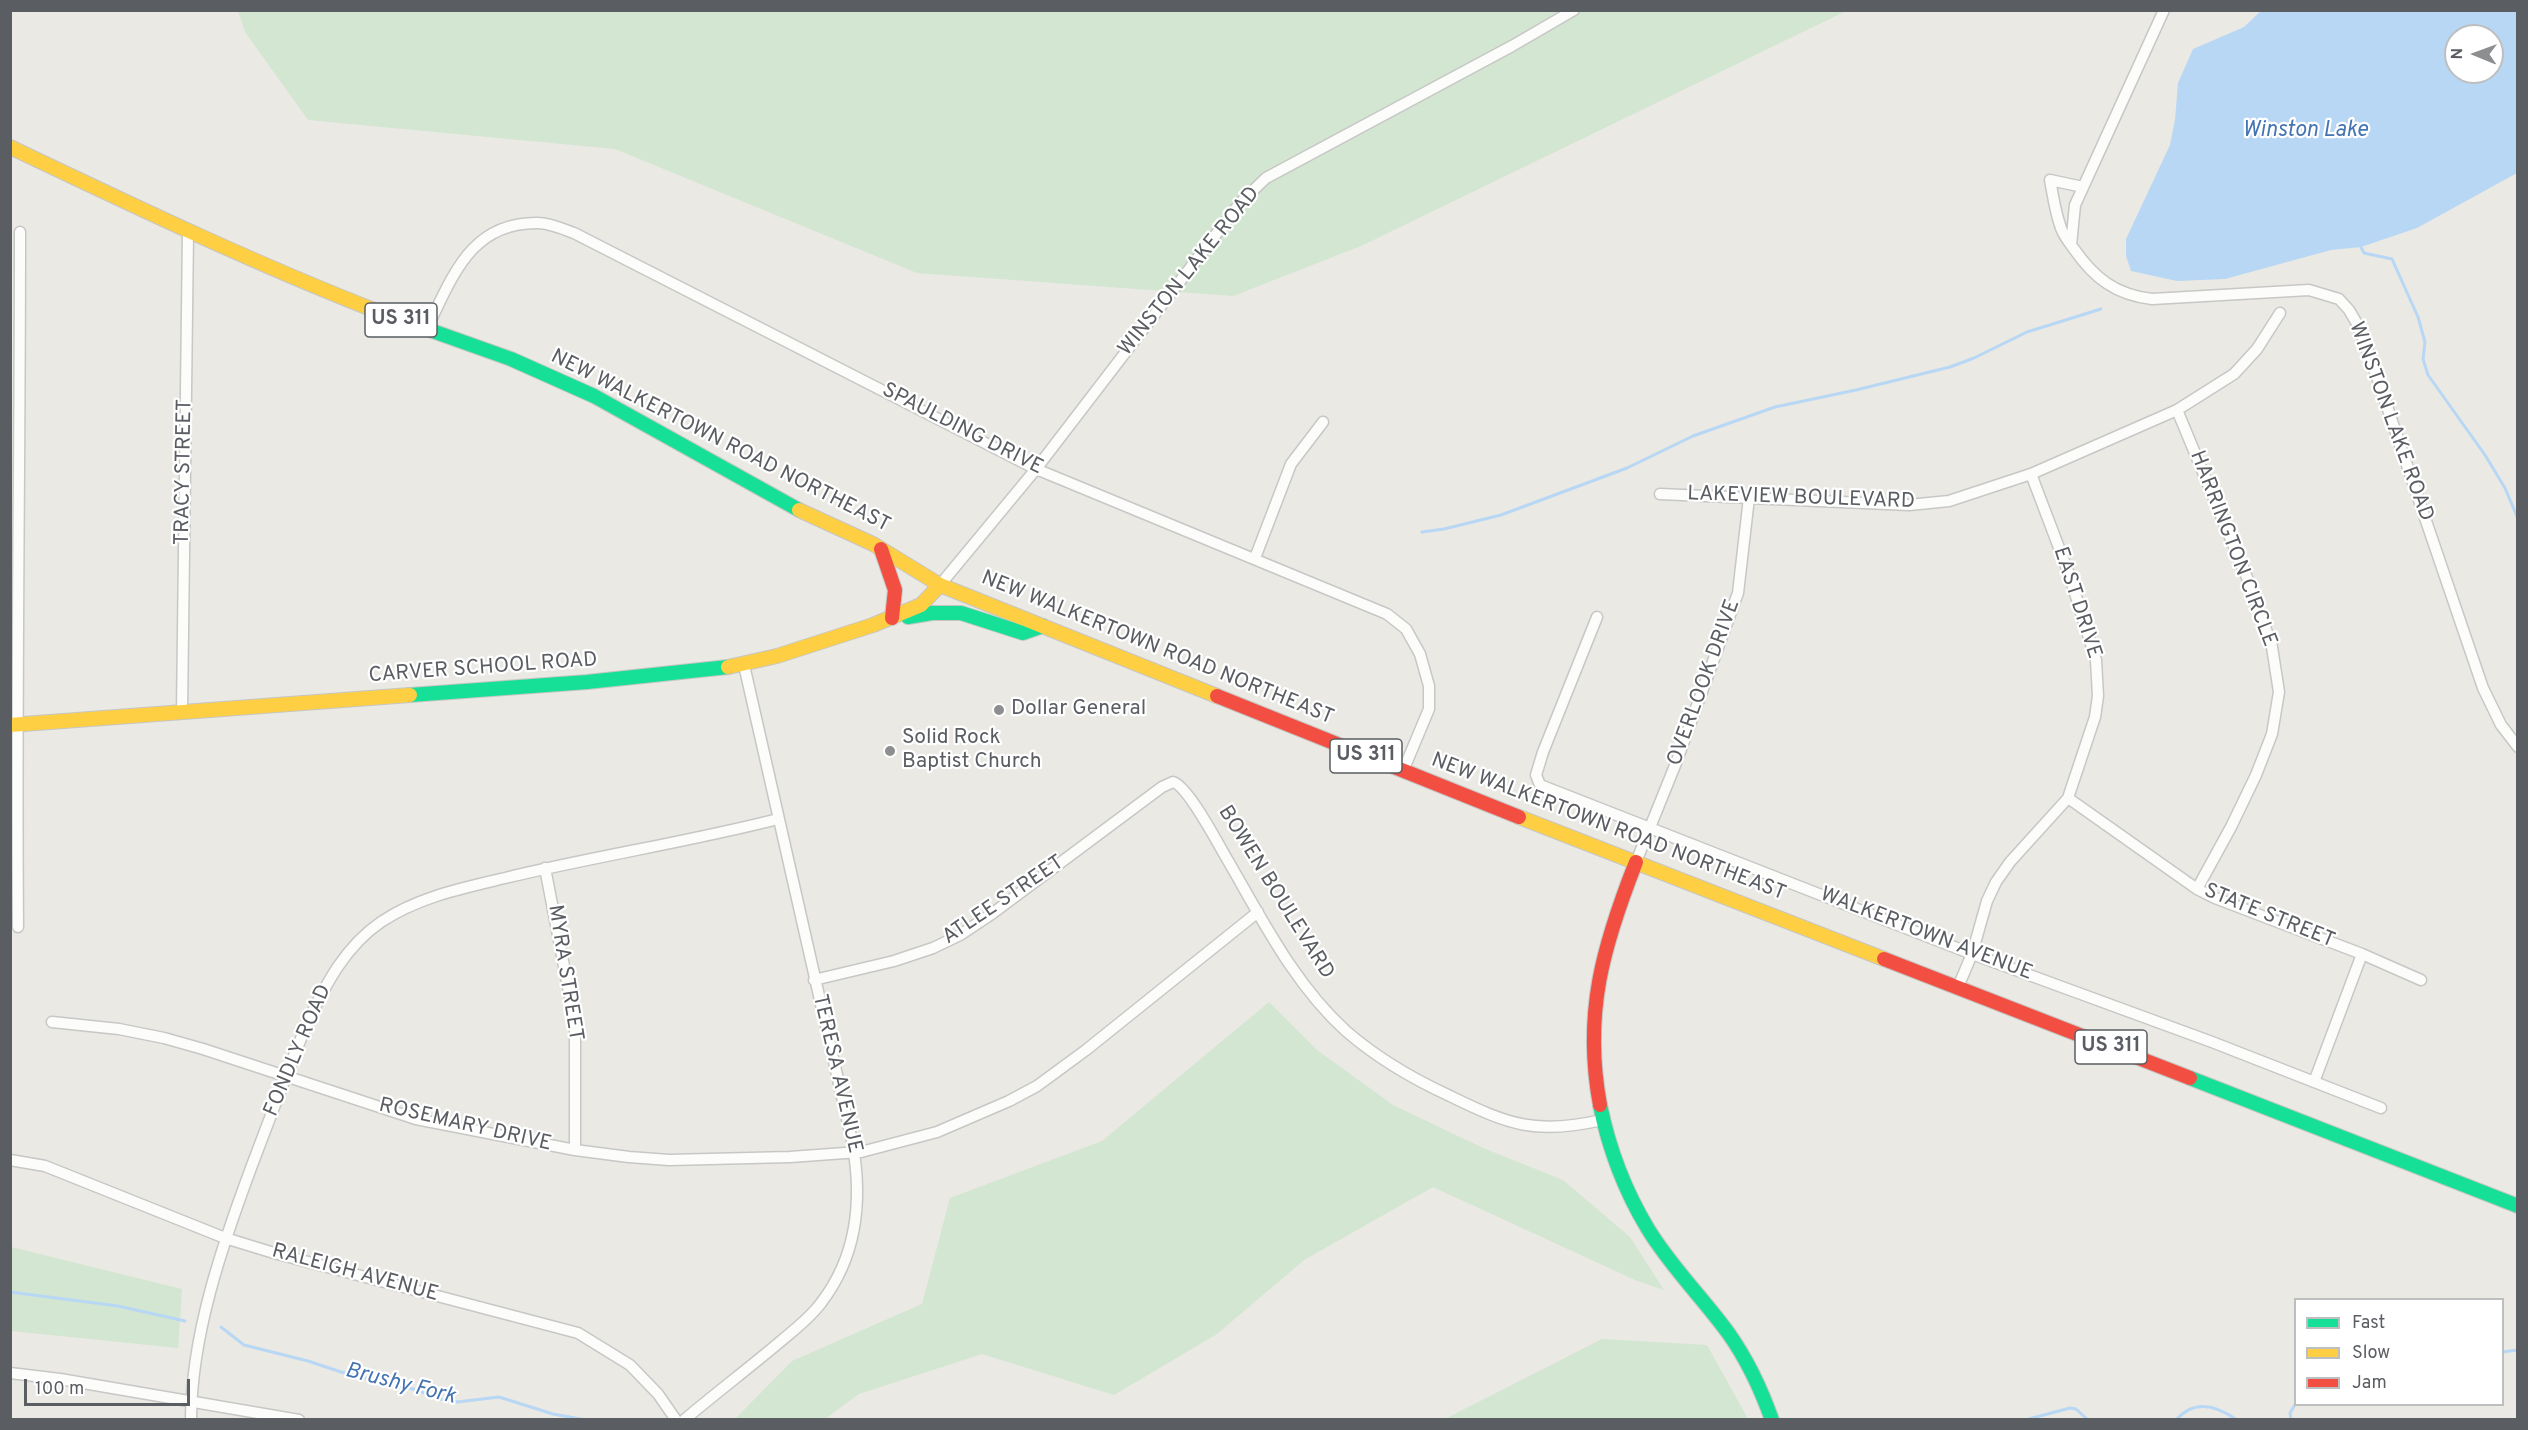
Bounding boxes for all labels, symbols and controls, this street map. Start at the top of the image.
north arrow [2444,24,2504,84]
text: N [2448,48,2468,60]
water label: Winston Lake [2242,119,2368,145]
street label: WINSTON LAKE ROAD [1114,182,1266,362]
road number: US 311 [365,303,437,337]
street label: WINSTON LAKE ROAD [2342,319,2438,525]
street label: NEW WALKERTOWN ROAD NORTHEAST [546,345,894,539]
street label: SPAULDING DRIVE [877,378,1047,482]
street label: TRACY STREET [171,399,199,545]
street label: HARRINGTON CIRCLE [2183,447,2281,651]
street label: LAKEVIEW BOULEVARD [1687,482,1915,516]
street label: EAST DRIVE [2046,544,2106,662]
street label: NEW WALKERTOWN ROAD NORTHEAST [977,567,1337,731]
street label: OVERLOOK DRIVE [1663,596,1747,770]
street label: CARVER SCHOOL ROAD [368,648,598,690]
place label: Dollar General [1011,697,1146,723]
marker: Dollar General [992,703,1006,717]
place label: Solid Rock Baptist Church [902,726,1042,776]
road number: US 311 [1330,739,1402,773]
marker: Solid Rock Baptist Church [883,744,897,758]
street label: NEW WALKERTOWN ROAD NORTHEAST [1427,749,1789,907]
street label: BOWEN BOULEVARD [1211,802,1339,984]
street label: ATLEE STREET [938,851,1070,951]
street label: STATE STREET [2200,879,2338,955]
street label: WALKERTOWN AVENUE [1816,883,2036,987]
street label: MYRA STREET [541,903,587,1043]
street label: FONDLY ROAD [260,981,338,1121]
street label: TERESA AVENUE [805,992,867,1156]
road number: US 311 [2075,1030,2147,1064]
street label: ROSEMARY DRIVE [376,1094,554,1158]
street label: RALEIGH AVENUE [269,1240,441,1308]
legend [2294,1298,2504,1406]
text: Fast [2352,1312,2385,1335]
text: Slow [2352,1342,2390,1365]
water label: Brushy Fork [342,1359,458,1411]
scale bar [27,1367,194,1405]
text: Jam [2352,1372,2387,1395]
text: 100 m [35,1378,84,1401]

